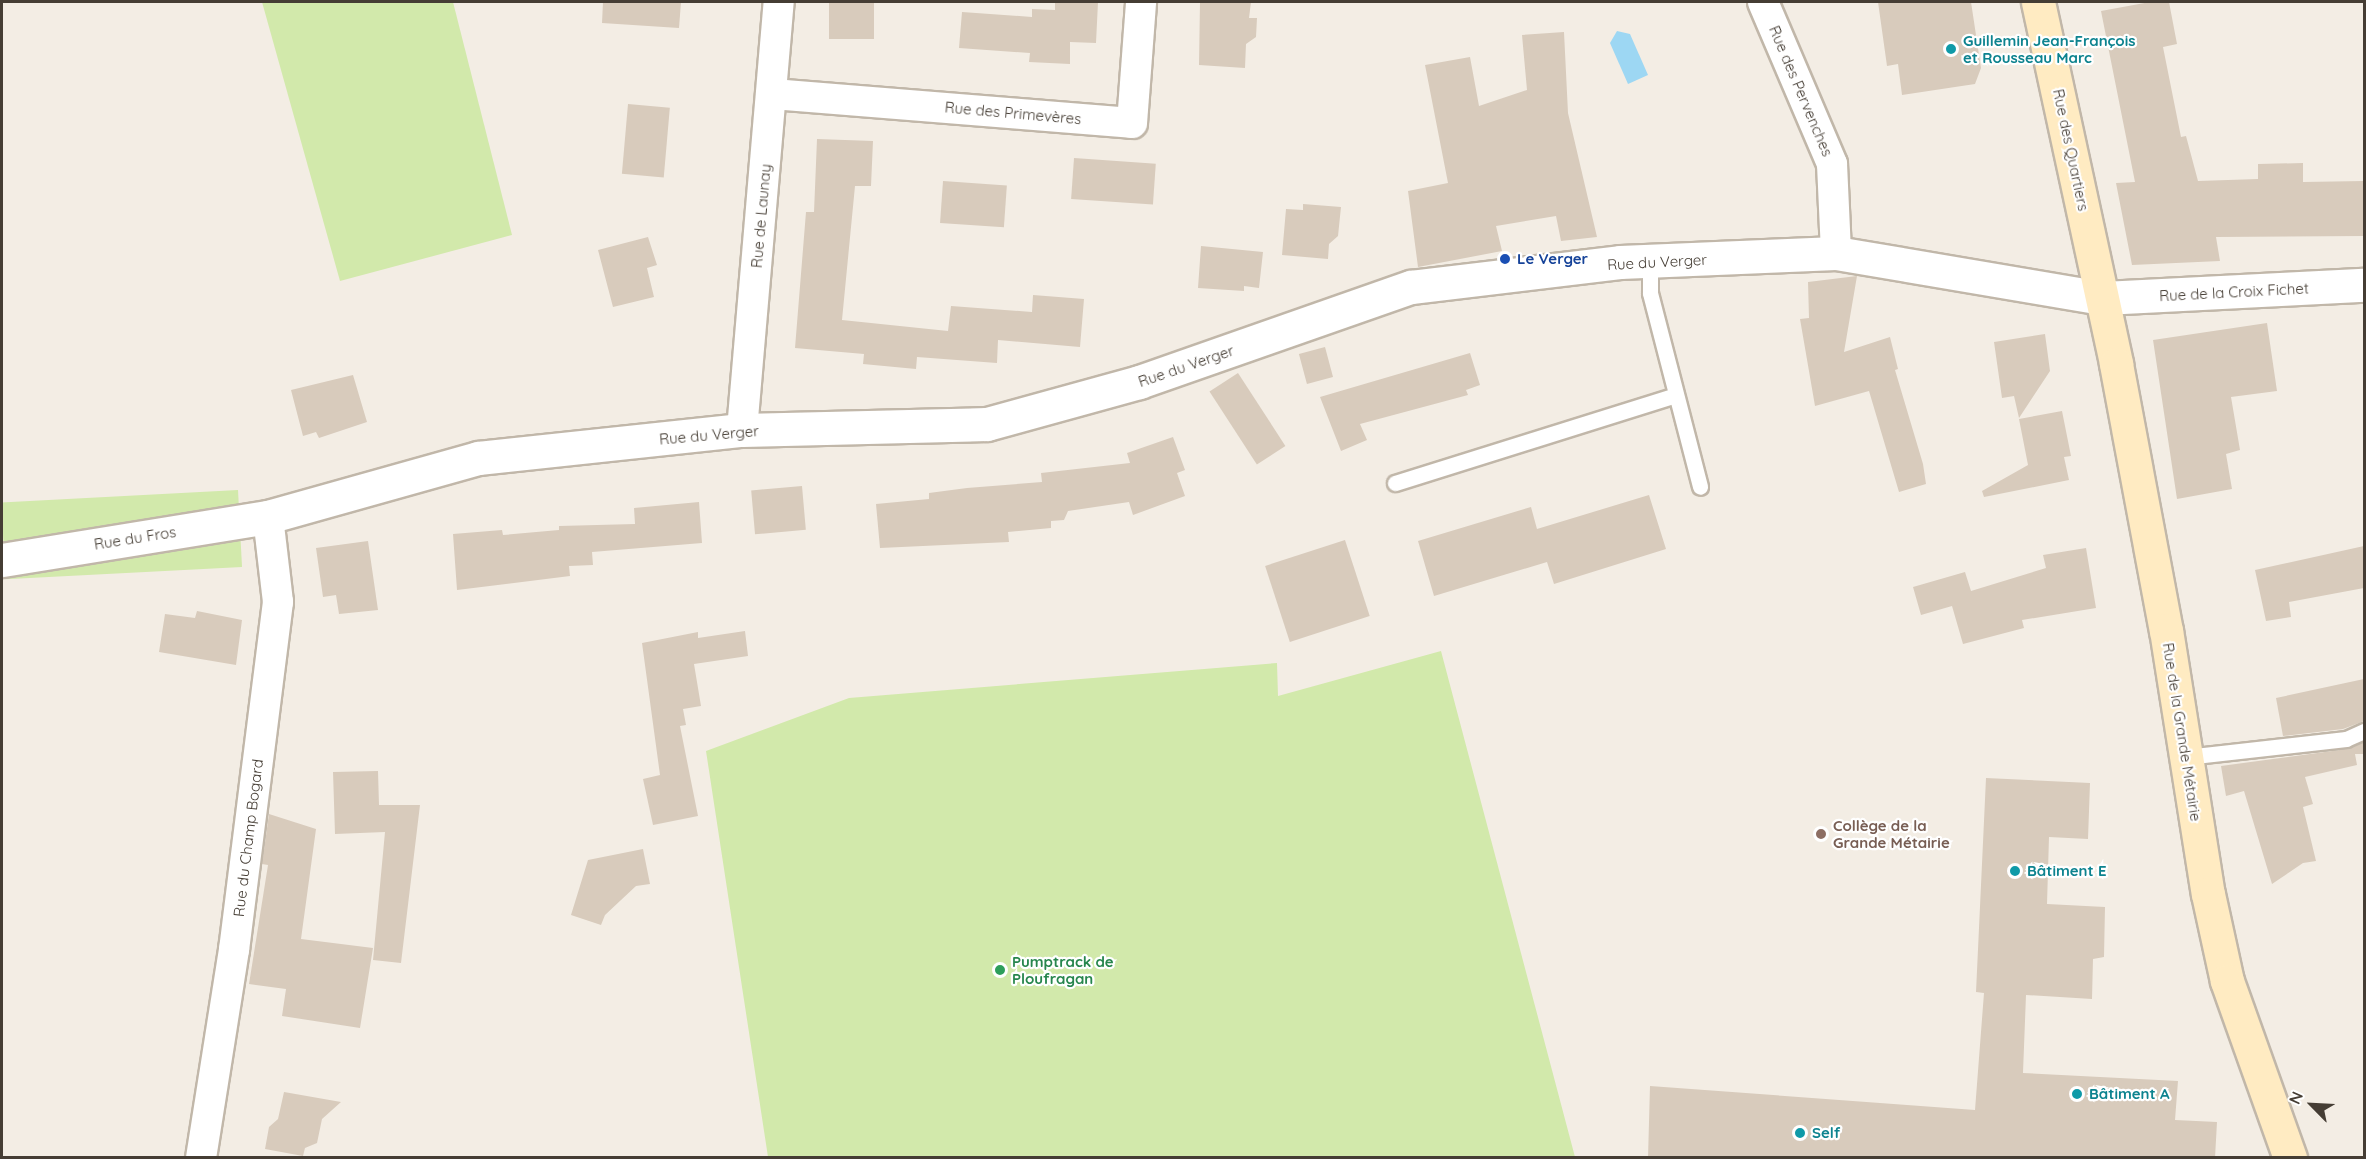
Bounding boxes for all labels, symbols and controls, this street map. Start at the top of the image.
street label: Rue des Pervenches [1765,23,1837,159]
place label: Guillemin Jean-François et Rousseau Marc [1963,31,2135,66]
marker: Guillemin Jean-François et Rousseau Marc [1944,42,1958,56]
street label: Rue des Quartiers [2049,87,2093,213]
street label: Rue des Primevères [944,98,1082,128]
street label: Rue de Launay [747,163,775,269]
place label: Le Verger [1517,250,1588,268]
street label: Rue du Verger [1607,250,1707,274]
marker: Le Verger [1498,252,1512,266]
street label: Rue de la Croix Fichet [2159,279,2309,305]
street label: Rue du Verger [1136,341,1236,391]
street label: Rue du Verger [658,422,760,448]
street label: Rue du Fros [93,523,177,553]
street label: Rue de la Grande Métairie [2159,641,2205,823]
street label: Rue du Champ Bogard [229,758,267,918]
place label: Collège de la Grande Métairie [1833,816,1950,851]
marker: Collège de la Grande Métairie [1814,827,1828,841]
place label: Bâtiment E [2027,862,2106,880]
marker: Bâtiment E [2008,864,2022,878]
place label: Pumptrack de Ploufragan [1012,952,1114,987]
marker: Pumptrack de Ploufragan [993,963,1007,977]
north arrow [2282,1075,2342,1135]
place label: Bâtiment A [2089,1085,2169,1103]
marker: Bâtiment A [2070,1087,2084,1101]
text: N [2284,1088,2307,1107]
place label: Self [1812,1124,1840,1142]
marker: Self [1793,1126,1807,1140]

